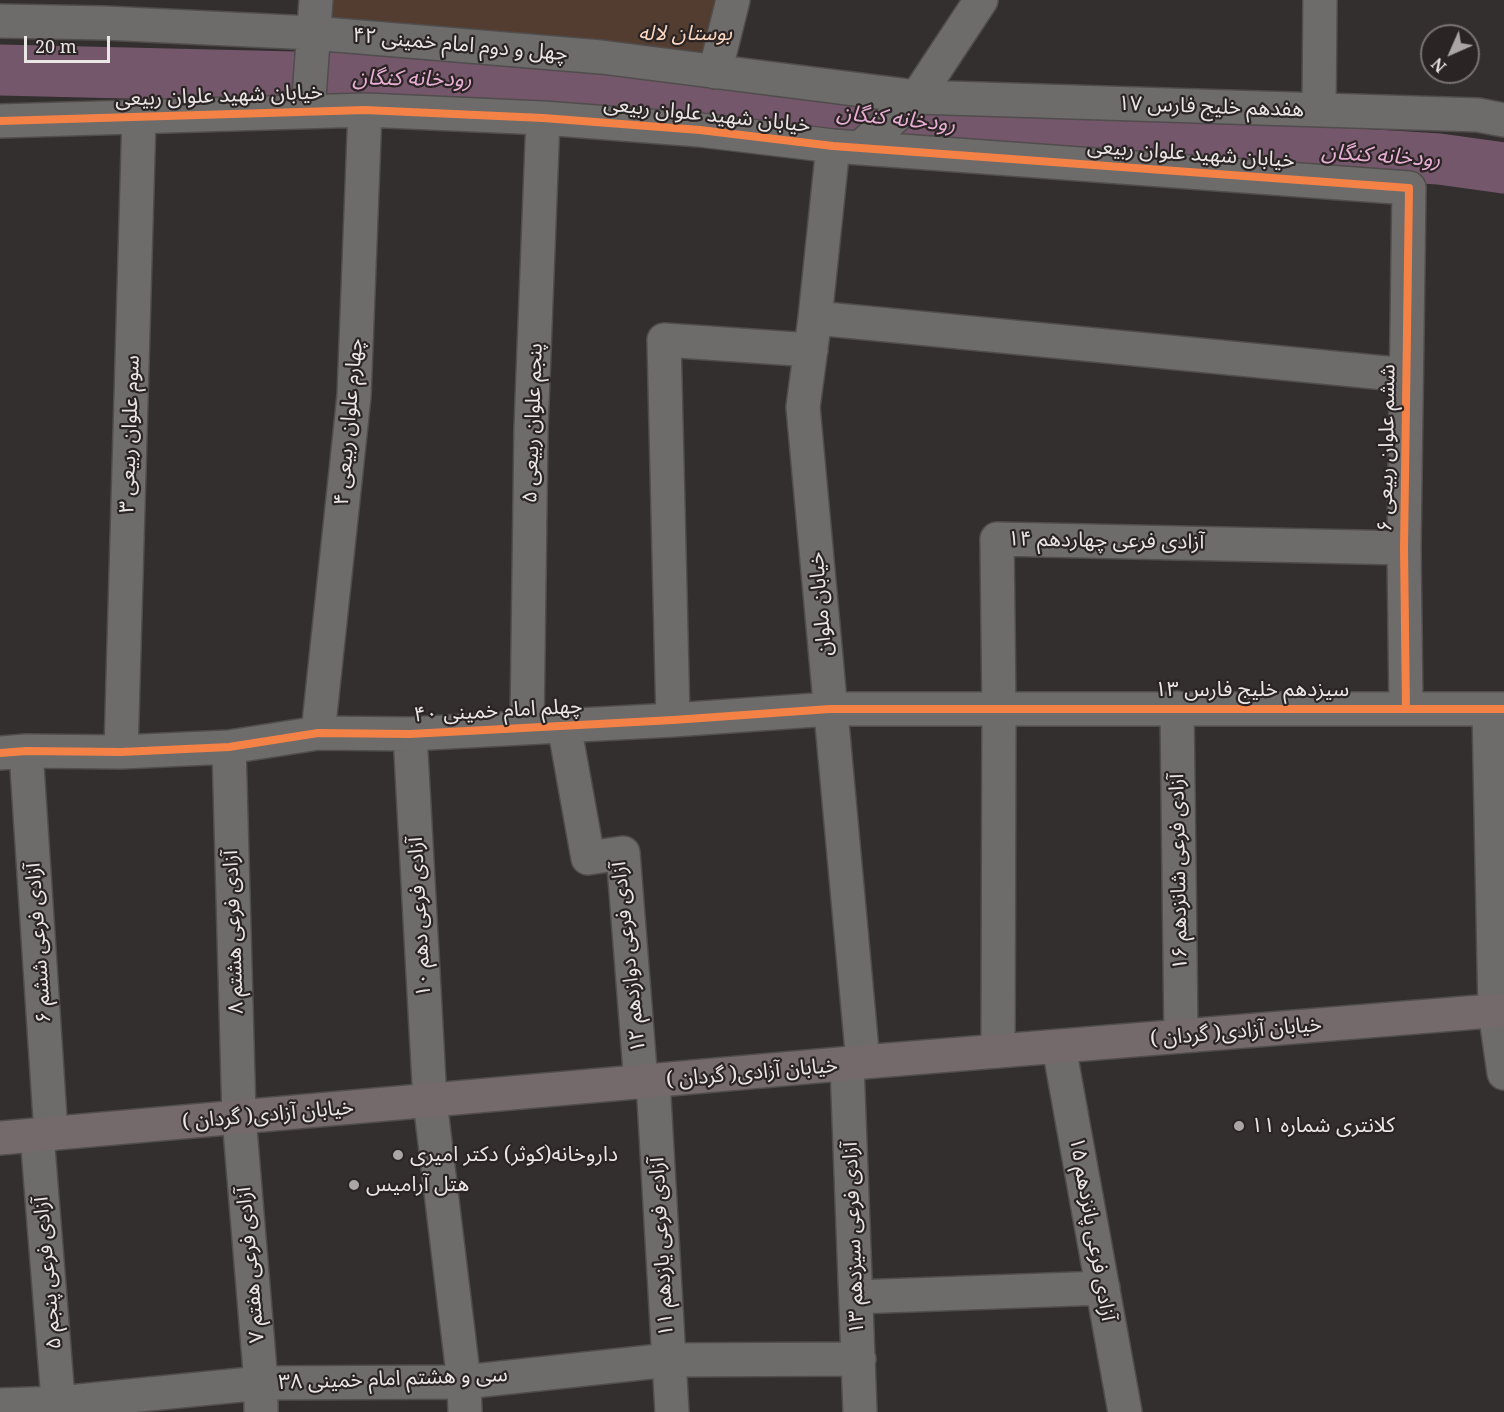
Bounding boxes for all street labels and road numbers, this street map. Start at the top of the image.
street label: چهل و دوم امام خمینی ۴۲ [351,23,569,67]
street label: خیابان شهید علوان ربیعی [115,80,323,112]
street label: هفدهم خلیج فارس ۱۷ [1118,91,1304,123]
street label: خیابان شهید علوان ربیعی [602,92,812,138]
street label: خیابان شهید علوان ربیعی [1086,134,1296,174]
street label: چهارم علوان ربیعی ۴ [329,337,369,507]
street label: پنجم علوان ربیعی ۵ [518,343,548,503]
street label: سوم علوان ربیعی ۳ [115,355,145,513]
street label: ششم علوان ربیعی ۶ [1373,364,1401,532]
street label: آزادی فرعی چهاردهم ۱۴ [1007,527,1205,555]
street label: خیابان ملوان [804,551,838,657]
street label: سیزدهم خلیج فارس ۱۳ [1155,677,1349,703]
street label: چهلم امام خمینی ۴۰ [413,694,583,728]
street label: آزادی فرعی شانزدهم ۱۶ [1165,774,1193,970]
street label: آزادی فرعی دهم ۱۰ [403,836,437,998]
street label: آزادی فرعی هشتم ۸ [219,850,249,1014]
street label: آزادی فرعی دوازدهم ۱۲ [606,860,652,1054]
street label: آزادی فرعی ششم ۶ [21,862,57,1024]
street label: خیابان آزادی( گردان ) [1149,1012,1323,1052]
street label: خیابان آزادی( گردان ) [665,1053,839,1093]
street label: خیابان آزادی( گردان ) [181,1095,355,1135]
street label: آزادی فرعی پانزدهم ۱۵ [1063,1135,1121,1323]
street label: آزادی فرعی سیزدهم ۱۳ [838,1141,870,1335]
street label: آزادی فرعی یازدهم ۱۱ [645,1156,679,1338]
street label: آزادی فرعی هفتم ۷ [232,1186,270,1344]
street label: آزادی فرعی پنجم ۵ [29,1196,67,1350]
street label: سی و هشتم امام خمینی ۳۸ [278,1362,508,1396]

